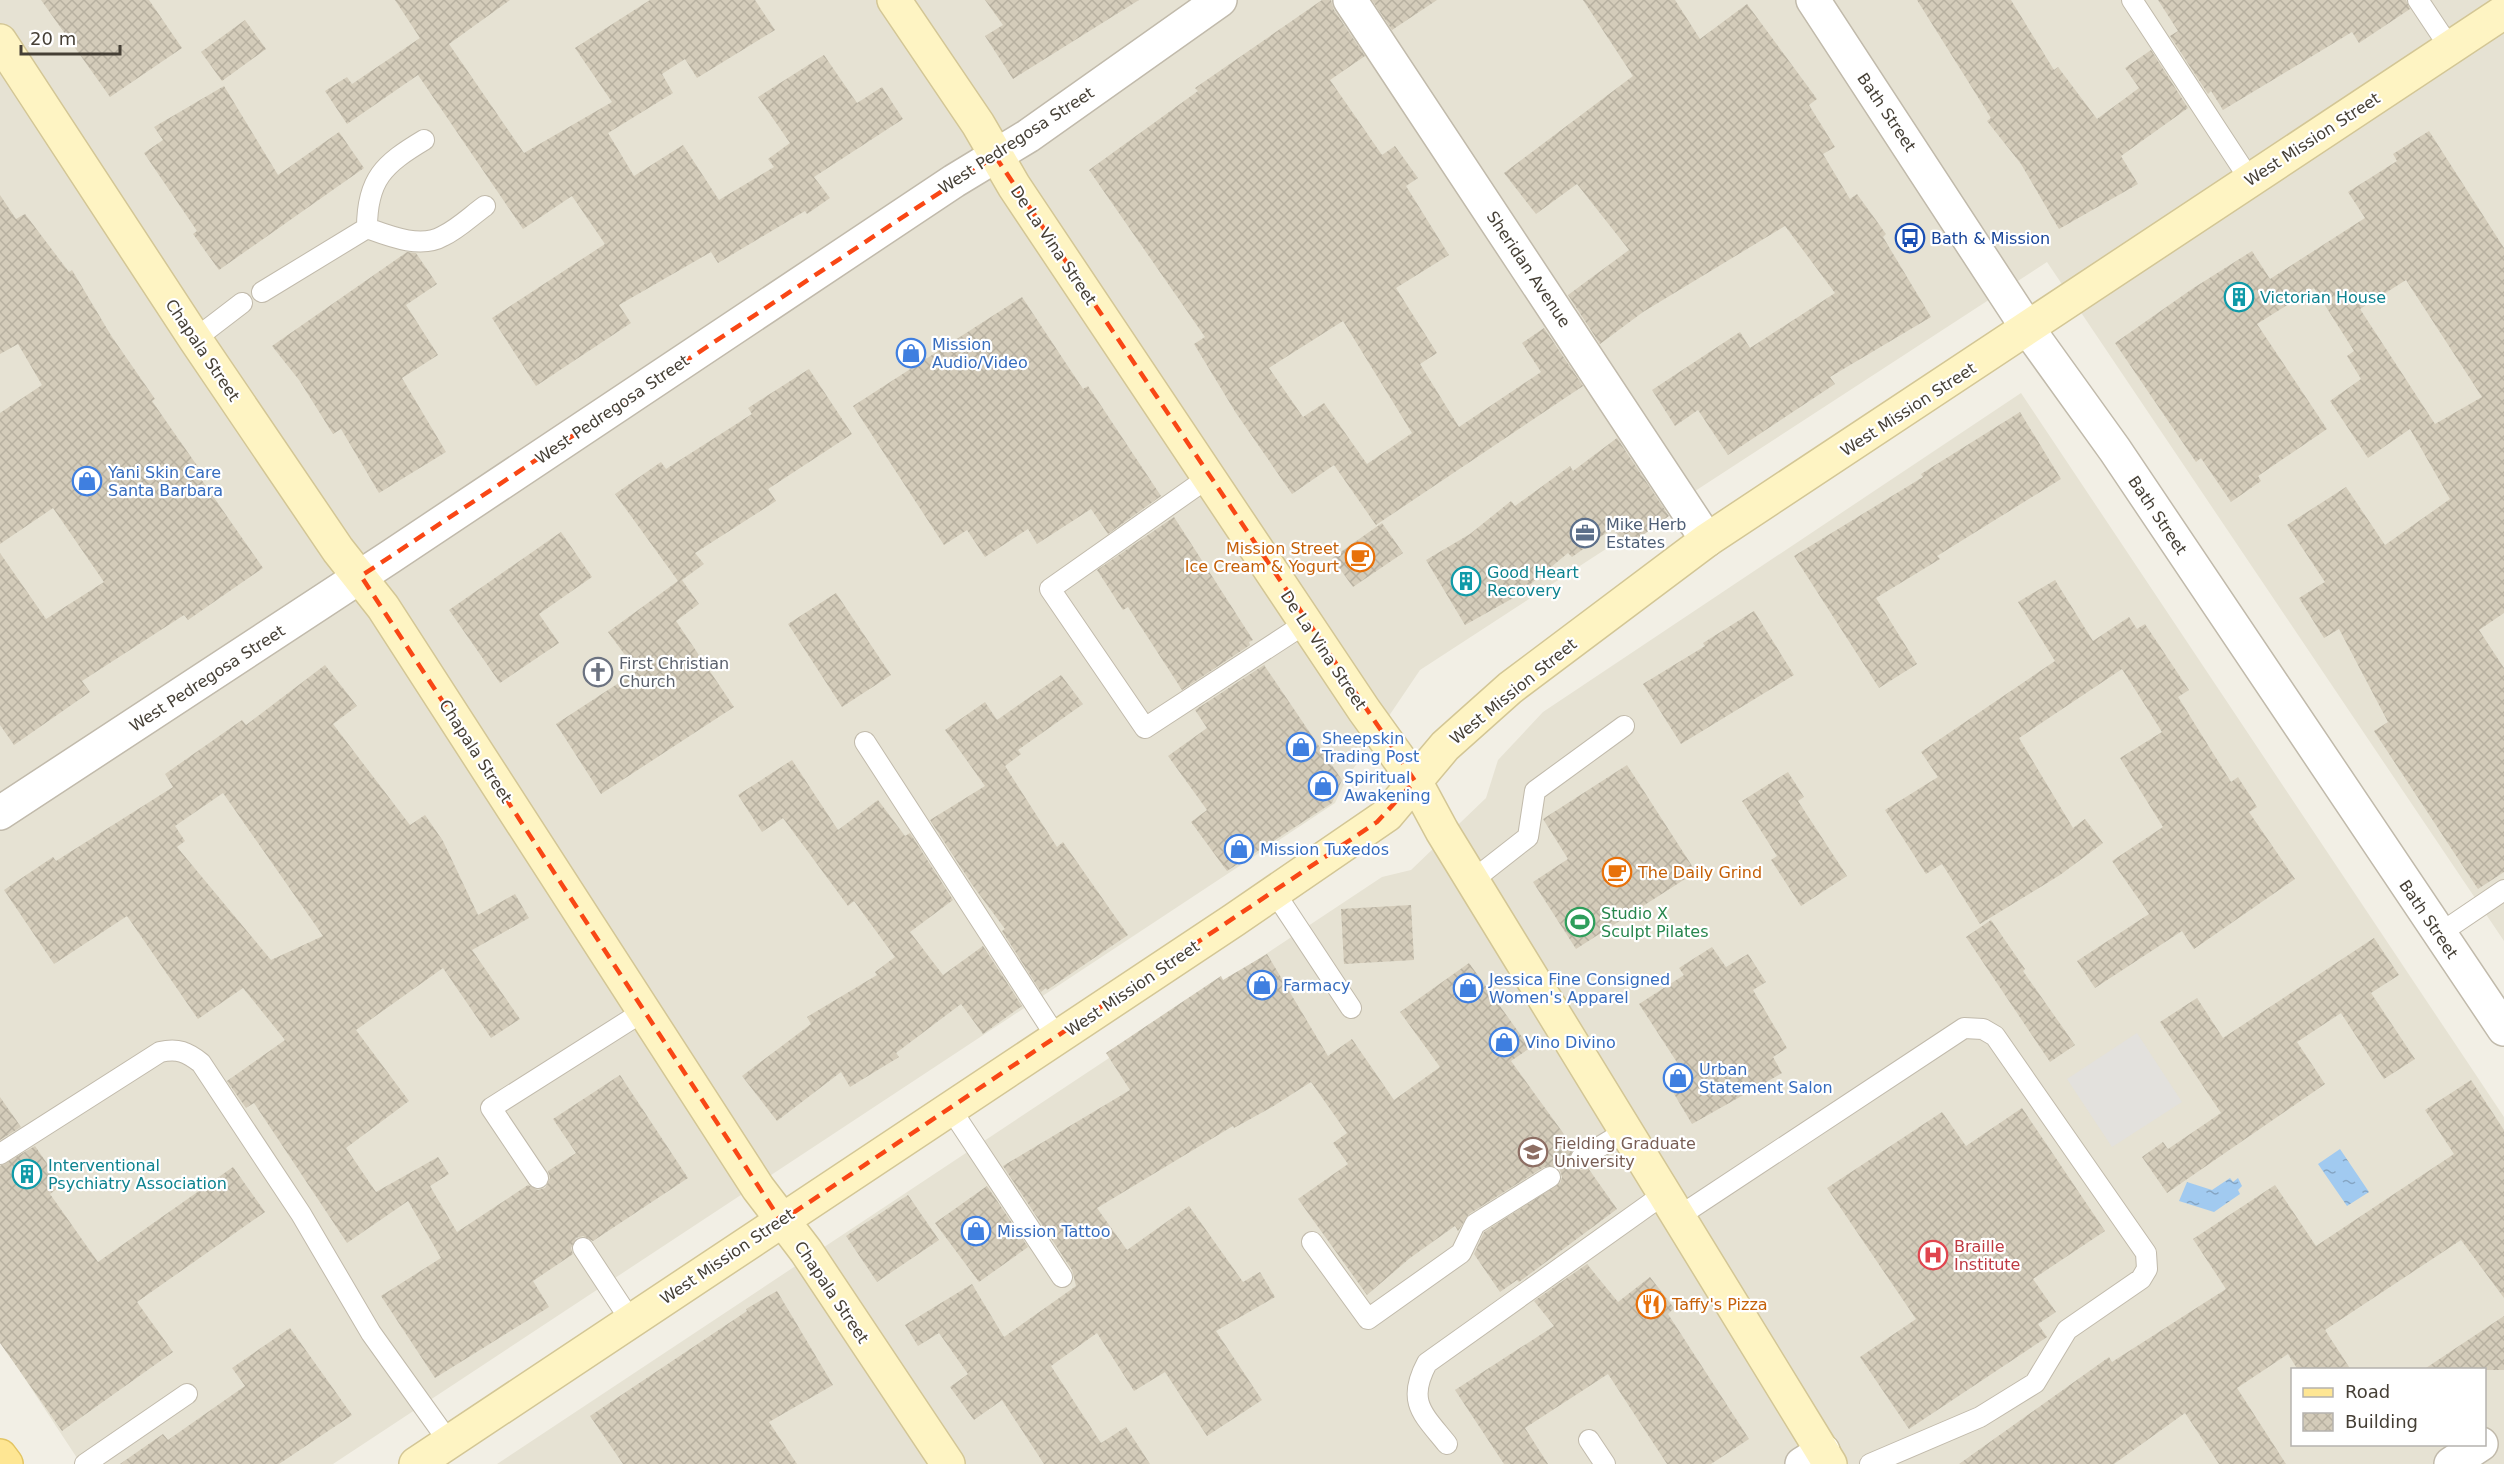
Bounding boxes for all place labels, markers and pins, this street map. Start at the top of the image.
bus stop icon: Bath & Mission [1894,222,1926,254]
place label: Bath & Mission [1931,229,2050,248]
building icon: Victorian House [2223,281,2255,313]
place label: Victorian House [2260,288,2386,307]
place label: Mission Audio/Video [932,335,1028,372]
shop icon: Mission Audio/Video [895,337,927,369]
place label: Yani Skin Care Santa Barbara [107,463,223,500]
shop icon: Yani Skin Care Santa Barbara [71,465,103,497]
place label: Mike Herb Estates [1606,515,1686,552]
office icon: Mike Herb Estates [1569,517,1601,549]
place label: Mission Street Ice Cream & Yogurt [1185,539,1339,576]
cafe icon: Mission Street Ice Cream & Yogurt [1344,541,1376,573]
place label: Good Heart Recovery [1487,563,1579,600]
building icon: Good Heart Recovery [1450,565,1482,597]
place label: First Christian Church [619,654,729,691]
church icon: First Christian Church [582,656,614,688]
place label: Sheepskin Trading Post [1321,729,1419,766]
shop icon: Sheepskin Trading Post [1285,731,1317,763]
place label: Spiritual Awakening [1344,768,1431,805]
shop icon: Spiritual Awakening [1307,770,1339,802]
shop icon: Mission Tuxedos [1223,833,1255,865]
place label: Mission Tuxedos [1260,840,1389,859]
cafe icon: The Daily Grind [1601,856,1633,888]
place label: The Daily Grind [1637,863,1762,882]
place label: Studio X Sculpt Pilates [1601,904,1709,941]
sports icon: Studio X Sculpt Pilates [1564,906,1596,938]
shop icon: Farmacy [1246,969,1278,1001]
place label: Jessica Fine Consigned Women's Apparel [1488,970,1670,1007]
shop icon: Jessica Fine Consigned Women's Apparel [1452,972,1484,1004]
place label: Farmacy [1283,976,1351,995]
shop icon: Vino Divino [1488,1026,1520,1058]
place label: Vino Divino [1525,1033,1616,1052]
place label: Urban Statement Salon [1699,1060,1833,1097]
shop icon: Urban Statement Salon [1662,1062,1694,1094]
place label: Fielding Graduate University [1554,1134,1696,1171]
school or university icon: Fielding Graduate University [1517,1136,1549,1168]
place label: Interventional Psychiatry Association [48,1156,227,1193]
building icon: Interventional Psychiatry Association [11,1158,43,1190]
shop icon: Mission Tattoo [960,1215,992,1247]
place label: Mission Tattoo [997,1222,1110,1241]
place label: Braille Institute [1954,1237,2020,1274]
hospital icon: Braille Institute [1917,1239,1949,1271]
restaurant icon: Taffy's Pizza [1635,1288,1667,1320]
place label: Taffy's Pizza [1671,1295,1768,1314]

